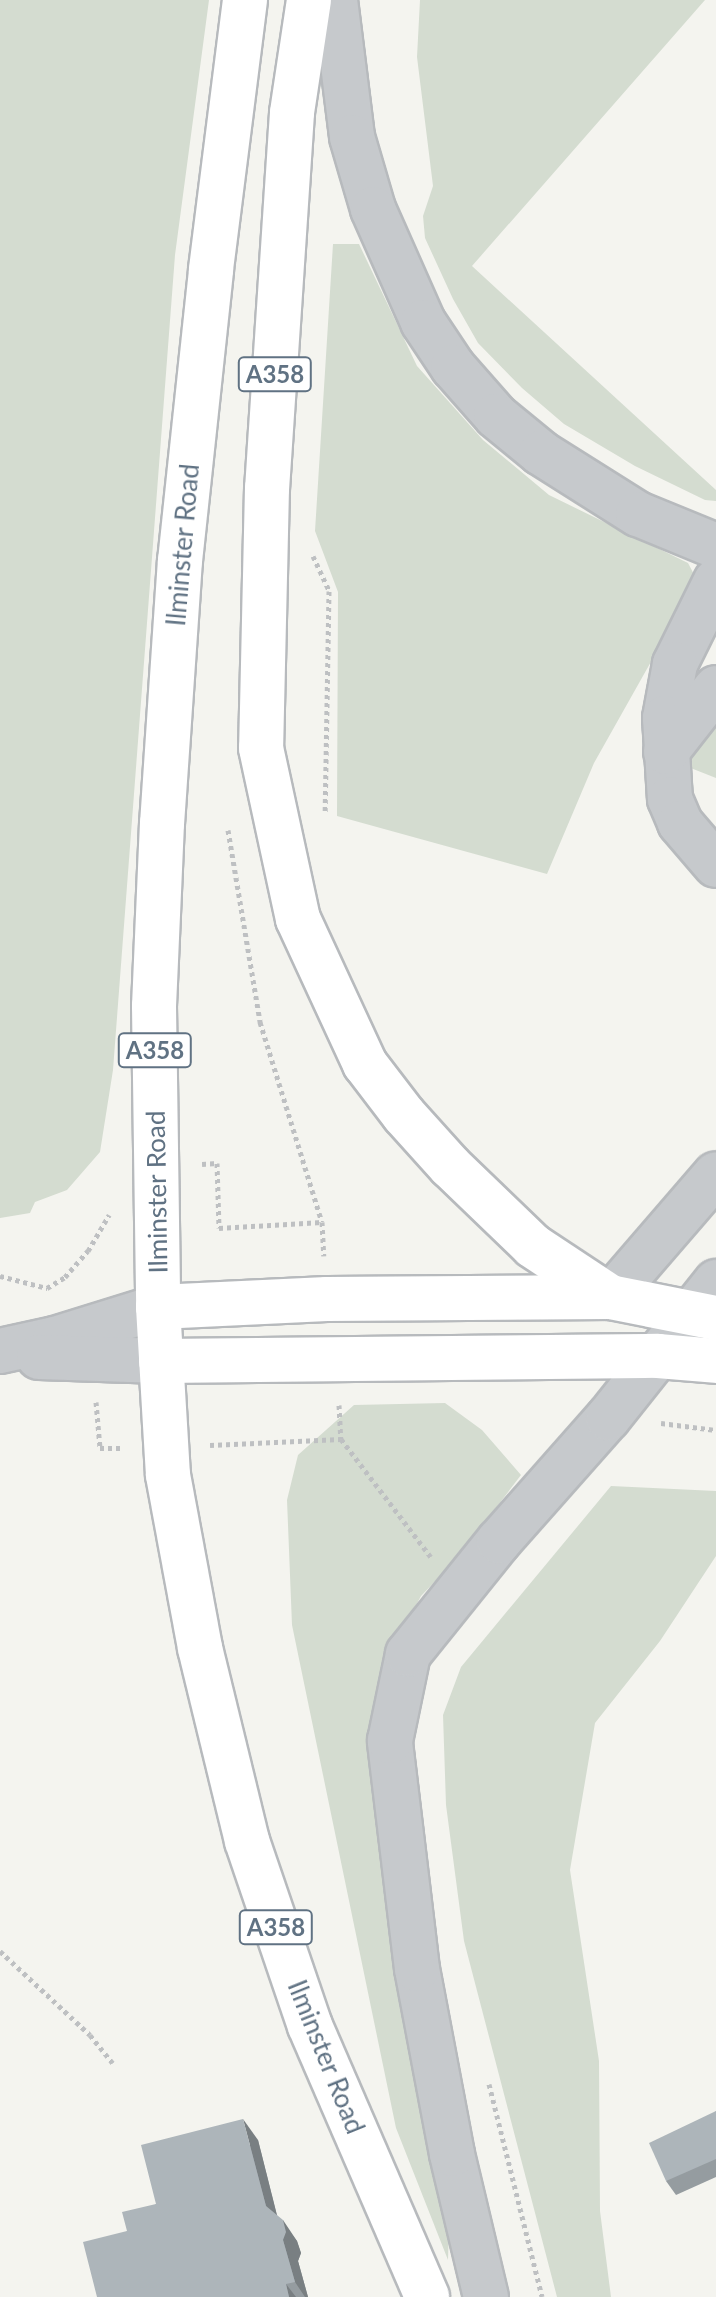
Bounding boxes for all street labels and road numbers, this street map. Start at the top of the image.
road number: A358 [237,354,313,394]
street label: Ilminster Road [160,462,206,628]
road number: A358 [117,1030,193,1070]
street label: Ilminster Road [140,1110,174,1274]
road number: A358 [238,1907,314,1947]
street label: Ilminster Road [281,1975,371,2139]

